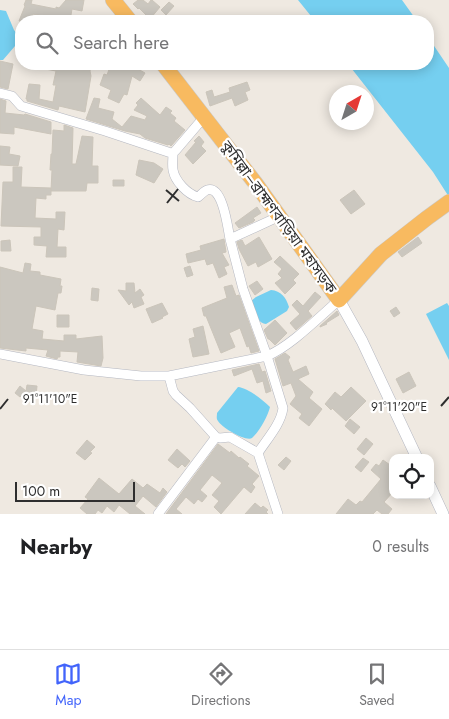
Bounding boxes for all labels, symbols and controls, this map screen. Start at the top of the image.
search box [15,15,434,70]
icon: search [33,29,61,57]
text: Search here [73,29,169,56]
north arrow [329,85,374,130]
street label: কুমিল্লা–ব্রাহ্মণবাড়িয়া মহাসড়ক [215,135,343,299]
text: 91°11'10"E [23,390,77,408]
text: 91°11'20"E [371,398,427,416]
map controls [389,454,434,499]
button: locate [389,454,434,499]
scale bar [15,479,135,502]
text: 100 m [22,481,60,501]
text: Nearby [20,532,92,562]
text: 0 results [372,535,429,558]
tab: Map [54,660,82,710]
tab: Directions [191,660,250,710]
tab: Saved [359,660,395,710]

